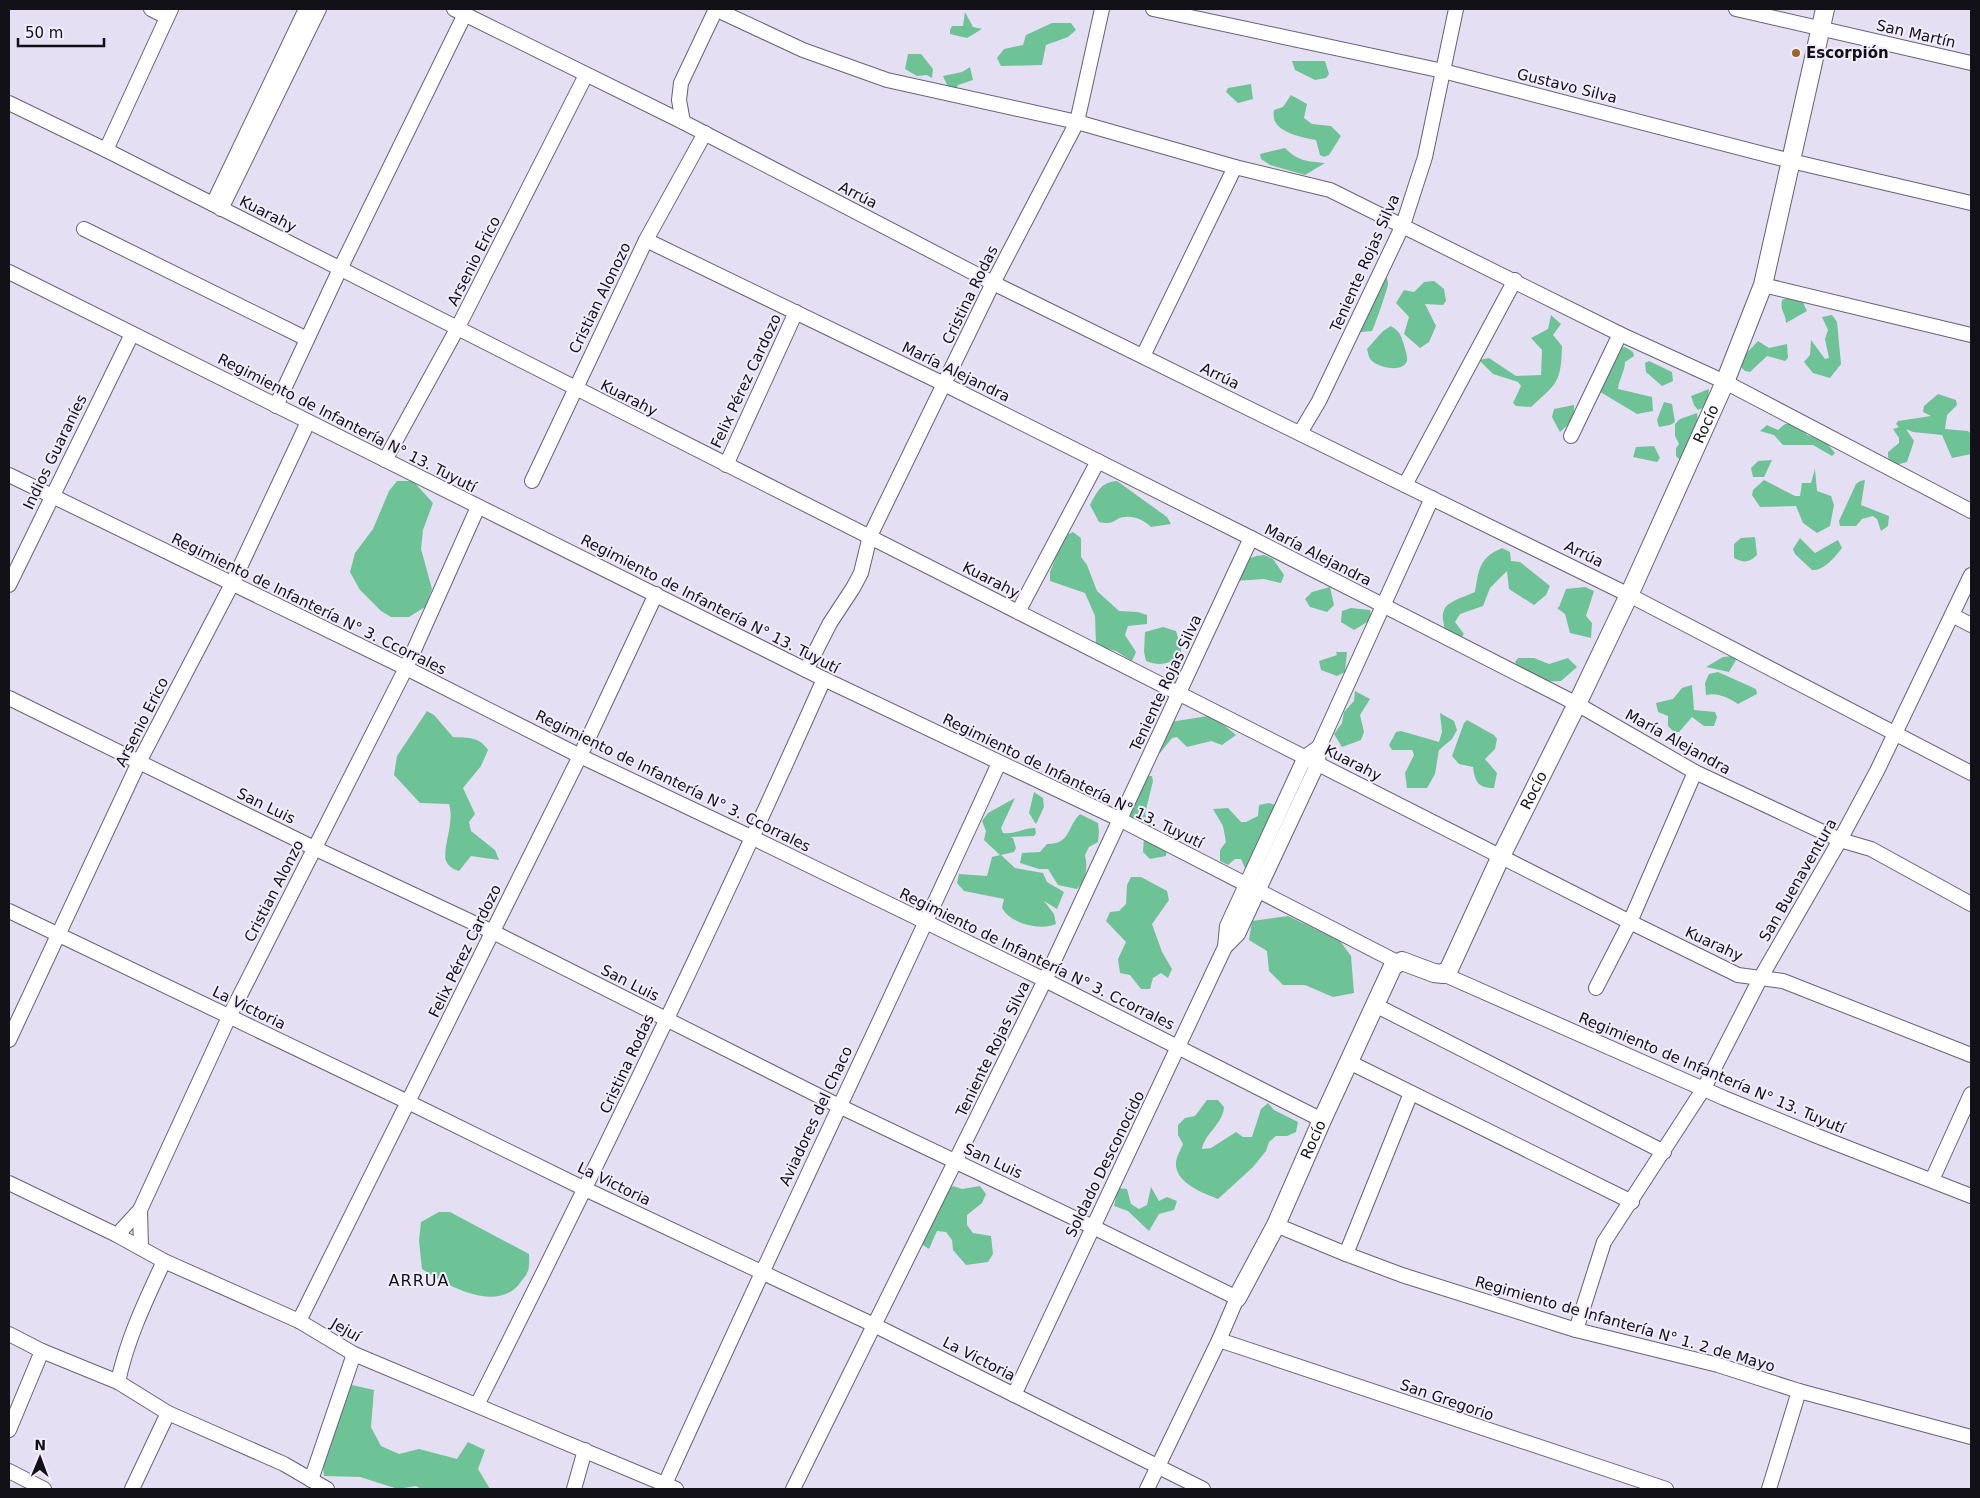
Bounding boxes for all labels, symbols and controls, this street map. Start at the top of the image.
scale bar [18,15,104,47]
street label: San Martín [1875,16,1957,52]
text: 50 m [25,24,63,42]
place label: Escorpión [1806,44,1889,62]
marker: Escorpión [1790,47,1802,59]
street label: Gustavo Silva [1515,65,1619,107]
street label: Arrúa [836,178,880,212]
street label: Teniente Rojas Silva [1326,191,1404,336]
street label: Kuarahy [237,192,300,236]
street label: Arsenio Erico [444,213,504,309]
street label: Cristian Alonozo [565,239,635,357]
street label: Cristina Rodas [938,243,1002,347]
street label: Felix Pérez Cardozo [707,311,785,451]
street label: María Alejandra [899,338,1013,406]
street label: Regimiento de Infantería N° 13. Tuyutí [215,350,480,497]
street label: Arrúa [1198,359,1242,393]
street label: Kuarahy [598,376,661,420]
street label: Indios Guaraníes [19,391,91,512]
street label: Rocío [1690,402,1723,446]
street label: María Alejandra [1261,520,1375,590]
street label: Regimiento de Infantería N° 3. Ccorrales [169,529,450,679]
street label: Regimiento de Infantería N° 13. Tuyutí [578,531,843,678]
street label: Arrúa [1562,537,1606,571]
street label: Kuarahy [960,558,1023,602]
street label: Teniente Rojas Silva [1126,612,1206,755]
street label: Arsenio Erico [112,674,172,770]
street label: Regimiento de Infantería N° 3. Ccorrales [533,706,814,856]
street label: María Alejandra [1622,706,1734,778]
street label: Regimiento de Infantería N° 13. Tuyutí [940,710,1207,853]
street label: Kuarahy [1322,741,1385,785]
street label: Rocío [1517,768,1551,813]
street label: San Luis [234,784,298,828]
street label: San Buenaventura [1755,815,1841,945]
street label: Cristian Alonzo [240,837,308,945]
street label: Felix Pérez Cardozo [425,882,505,1020]
street label: Regimiento de Infantería N° 3. Ccorrales [897,884,1178,1034]
street label: Kuarahy [1682,923,1746,965]
street label: San Luis [598,961,662,1005]
street label: Teniente Rojas Silva [952,978,1034,1121]
street label: La Victoria [209,983,289,1033]
street label: Regimiento de Infantería N° 13. Tuyutí [1576,1008,1849,1138]
street label: Cristina Rodas [596,1011,658,1117]
street label: Aviadores del Chaco [776,1043,856,1189]
street label: Soldado Desconocido [1062,1088,1148,1240]
street label: Rocío [1297,1117,1330,1162]
street label: San Luis [961,1140,1025,1182]
street label: La Victoria [574,1159,654,1209]
district label: ARRUA [389,1271,449,1290]
street label: Regimiento de Infantería N° 1. 2 de Mayo [1473,1272,1777,1376]
street label: Jejuí [327,1314,365,1346]
street label: La Victoria [940,1333,1018,1385]
street label: San Gregorio [1398,1376,1496,1424]
north arrow [15,1433,65,1483]
text: N [34,1437,46,1453]

